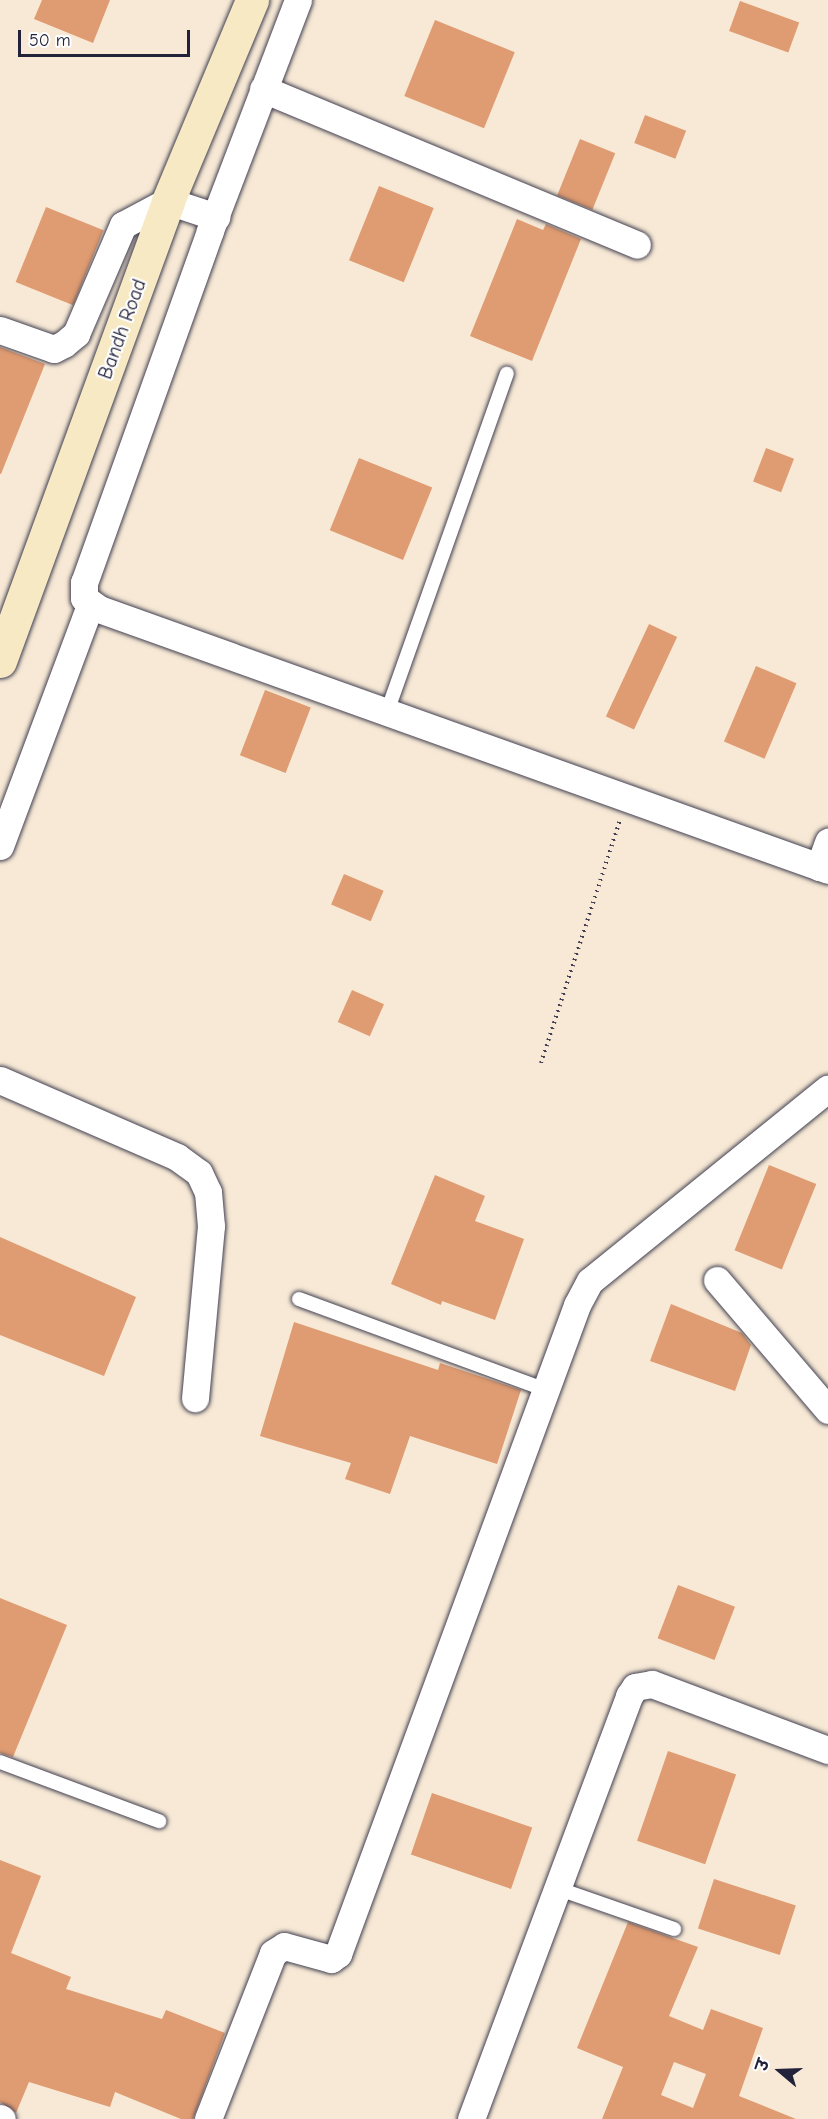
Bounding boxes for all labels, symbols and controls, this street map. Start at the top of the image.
scale bar [21,18,194,56]
text: 50 m [29,30,71,51]
street label: Bandh Road [93,276,151,382]
north arrow [750,2041,810,2101]
text: उ [753,2057,773,2073]

